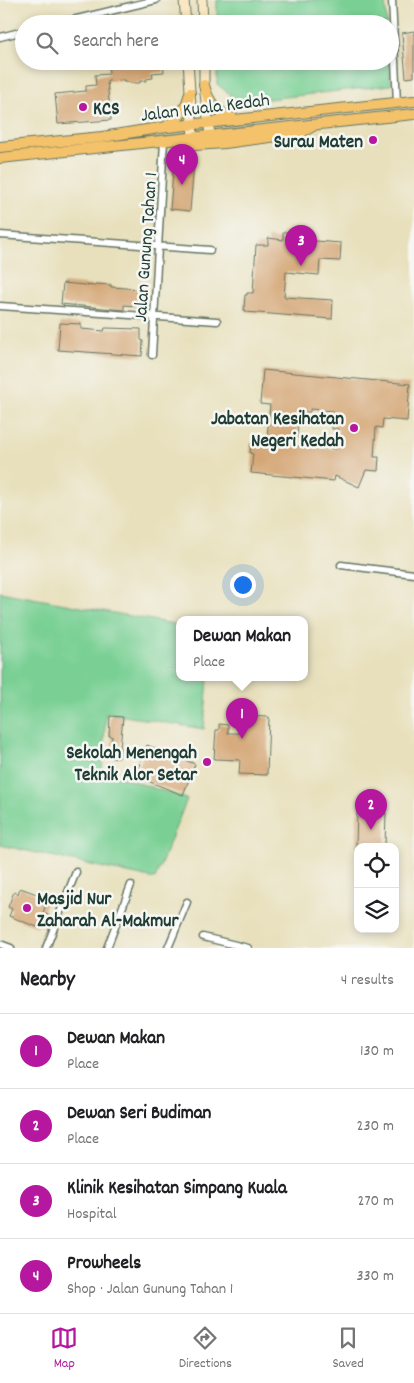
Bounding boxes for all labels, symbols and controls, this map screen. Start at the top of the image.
search box [15,15,399,70]
icon: search [33,29,61,57]
text: Search here [73,29,159,56]
street label: Jalan Kuala Kedah [139,88,271,131]
place label: KCS [93,97,120,124]
marker: KCS [77,101,89,113]
place label: Surau Maten [274,130,363,157]
marker: Surau Maten [367,134,379,146]
pin: 4 [166,144,198,185]
street label: Jalan Gunung Tahan 1 [129,171,166,323]
pin: 3 [285,225,317,266]
place label: Jabatan Kesihatan Negeri Kedah [211,407,344,456]
marker: Jabatan Kesihatan Negeri Kedah [348,422,360,434]
your location [230,572,256,598]
popup [176,616,308,681]
text: Dewan Makan [193,624,291,651]
text: Place [193,651,225,674]
pin: 1 [226,698,258,739]
place label: Sekolah Menengah Teknik Alor Setar [66,741,198,790]
marker: Sekolah Menengah Teknik Alor Setar [201,756,213,768]
pin: 2 [355,789,387,830]
map controls [354,843,399,933]
button: locate [354,843,399,888]
place label: Masjid Nur Zaharah Al-Makmur [37,887,179,936]
button: layers [354,888,399,933]
marker: Masjid Nur Zaharah Al-Makmur [21,902,33,914]
text: Nearby [20,966,75,996]
text: 4 results [341,969,394,992]
text: Dewan Makan [67,1026,165,1053]
text: 1 [34,1040,38,1063]
text: 130 m [360,1040,394,1063]
text: Place [67,1053,99,1076]
text: Dewan Seri Budiman [67,1101,211,1128]
text: 2 [33,1115,40,1138]
text: 230 m [357,1115,394,1138]
text: Place [67,1128,99,1151]
text: Klinik Kesihatan Simpang Kuala [67,1176,287,1203]
text: 3 [32,1190,40,1213]
text: 270 m [358,1190,394,1213]
text: Hospital [67,1203,117,1226]
text: Prowheels [67,1251,141,1278]
text: 4 [33,1265,39,1288]
text: 330 m [356,1265,394,1288]
text: Shop · Jalan Gunung Tahan 1 [67,1278,233,1301]
tab: Map [50,1324,78,1374]
tab: Directions [179,1324,232,1374]
tab: Saved [332,1324,364,1374]

